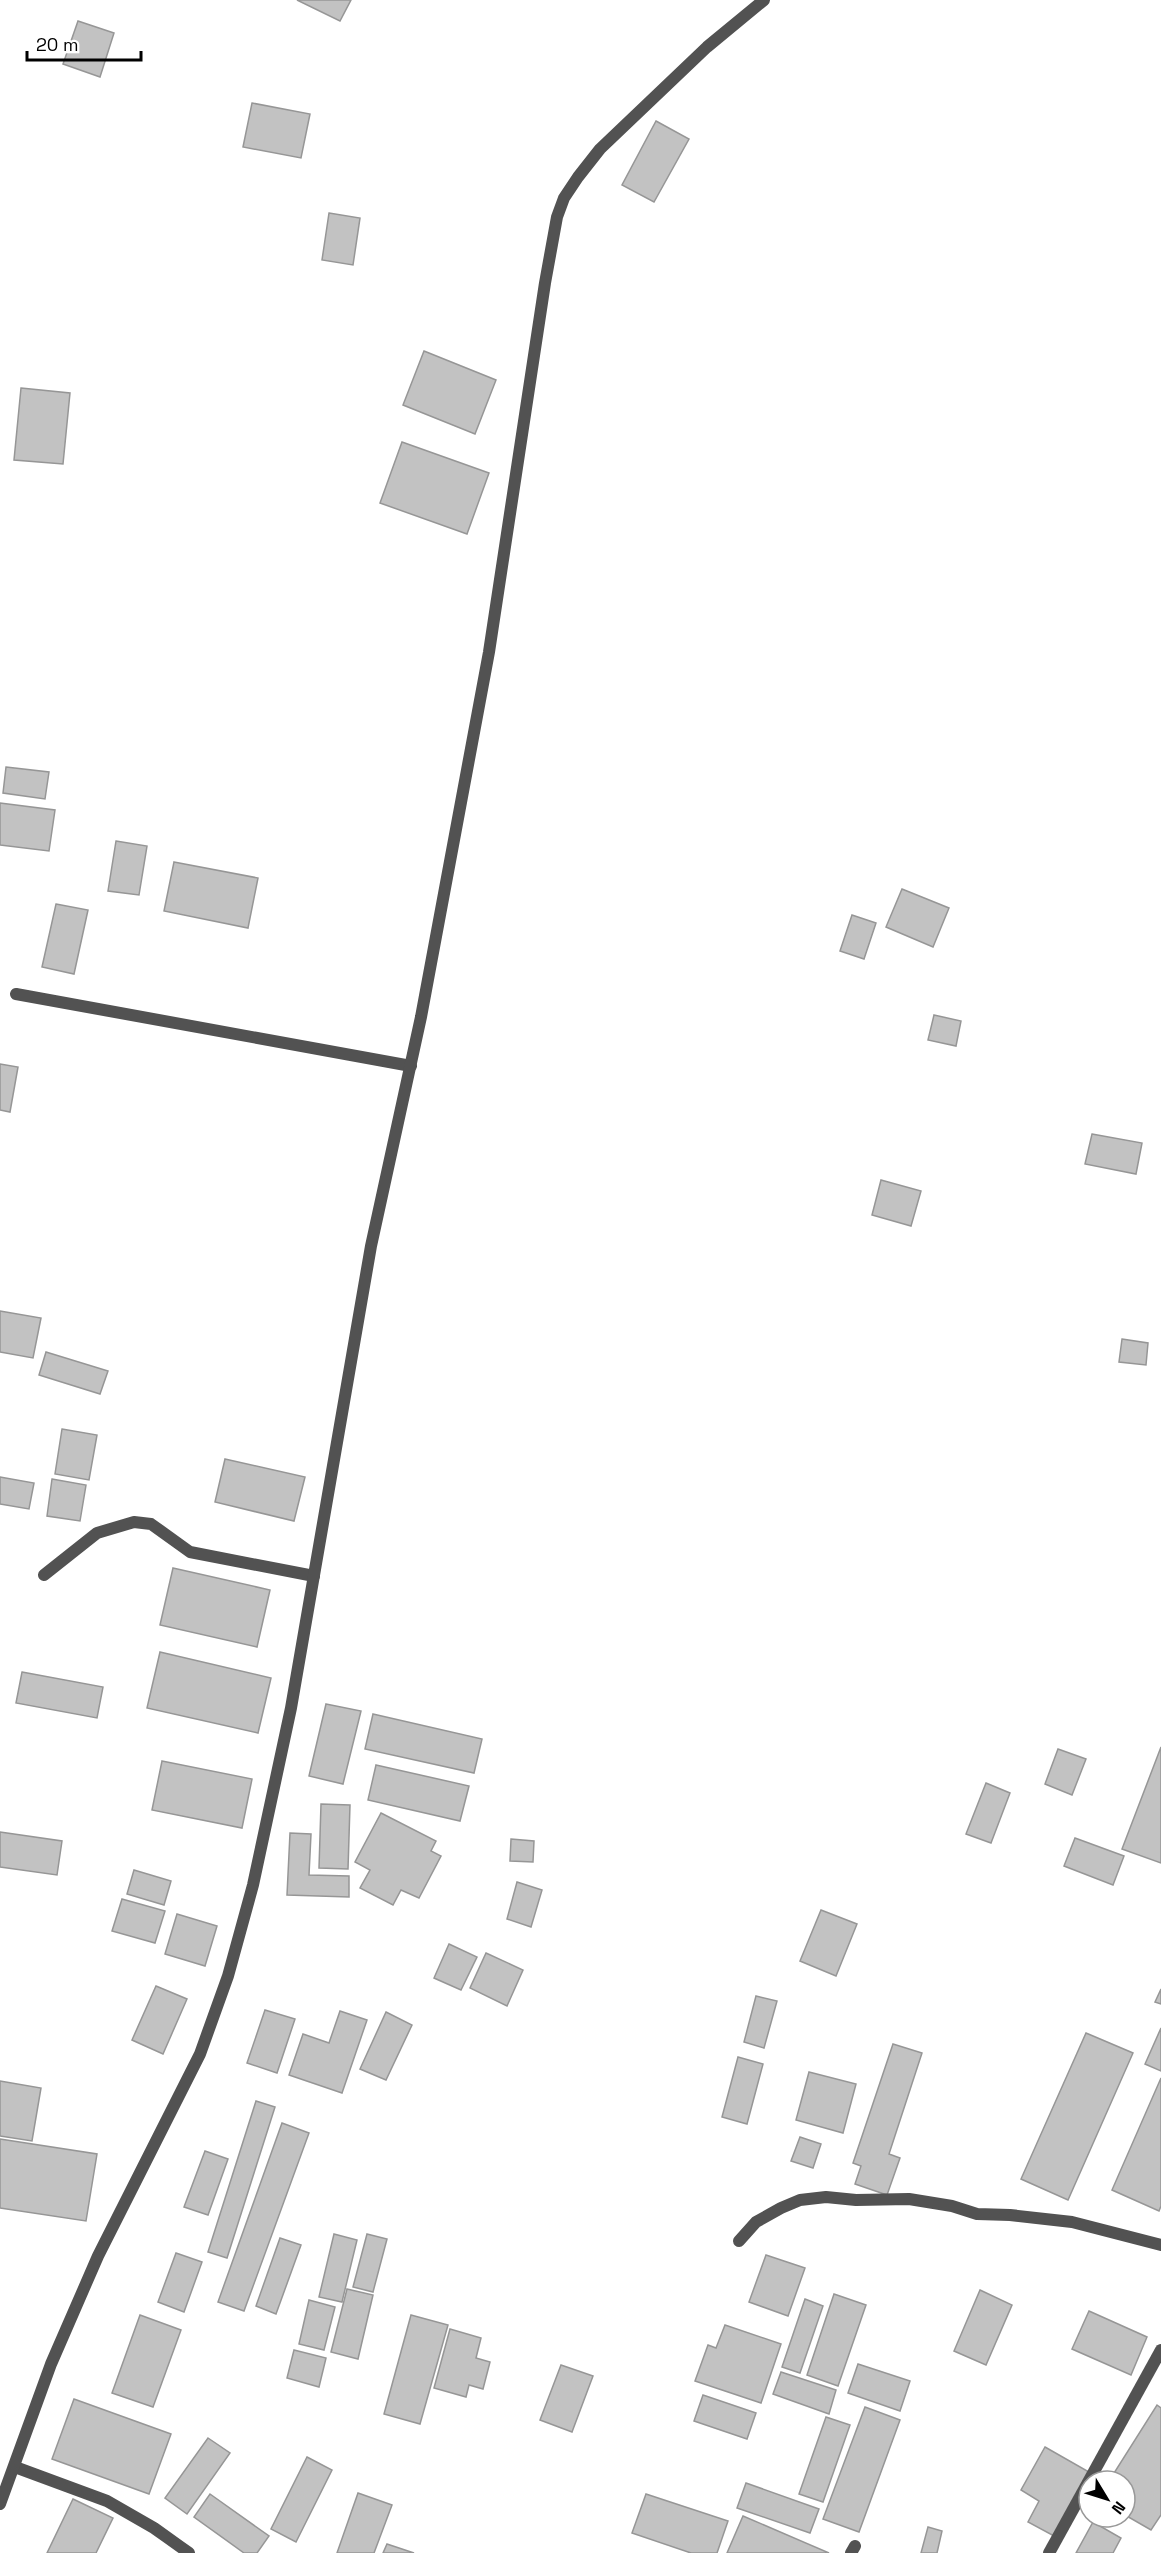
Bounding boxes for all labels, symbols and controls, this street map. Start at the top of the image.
scale bar [27,24,141,62]
text: 20 m [36,33,79,56]
north arrow [1077,2469,1137,2529]
text: N [1107,2497,1130,2519]

